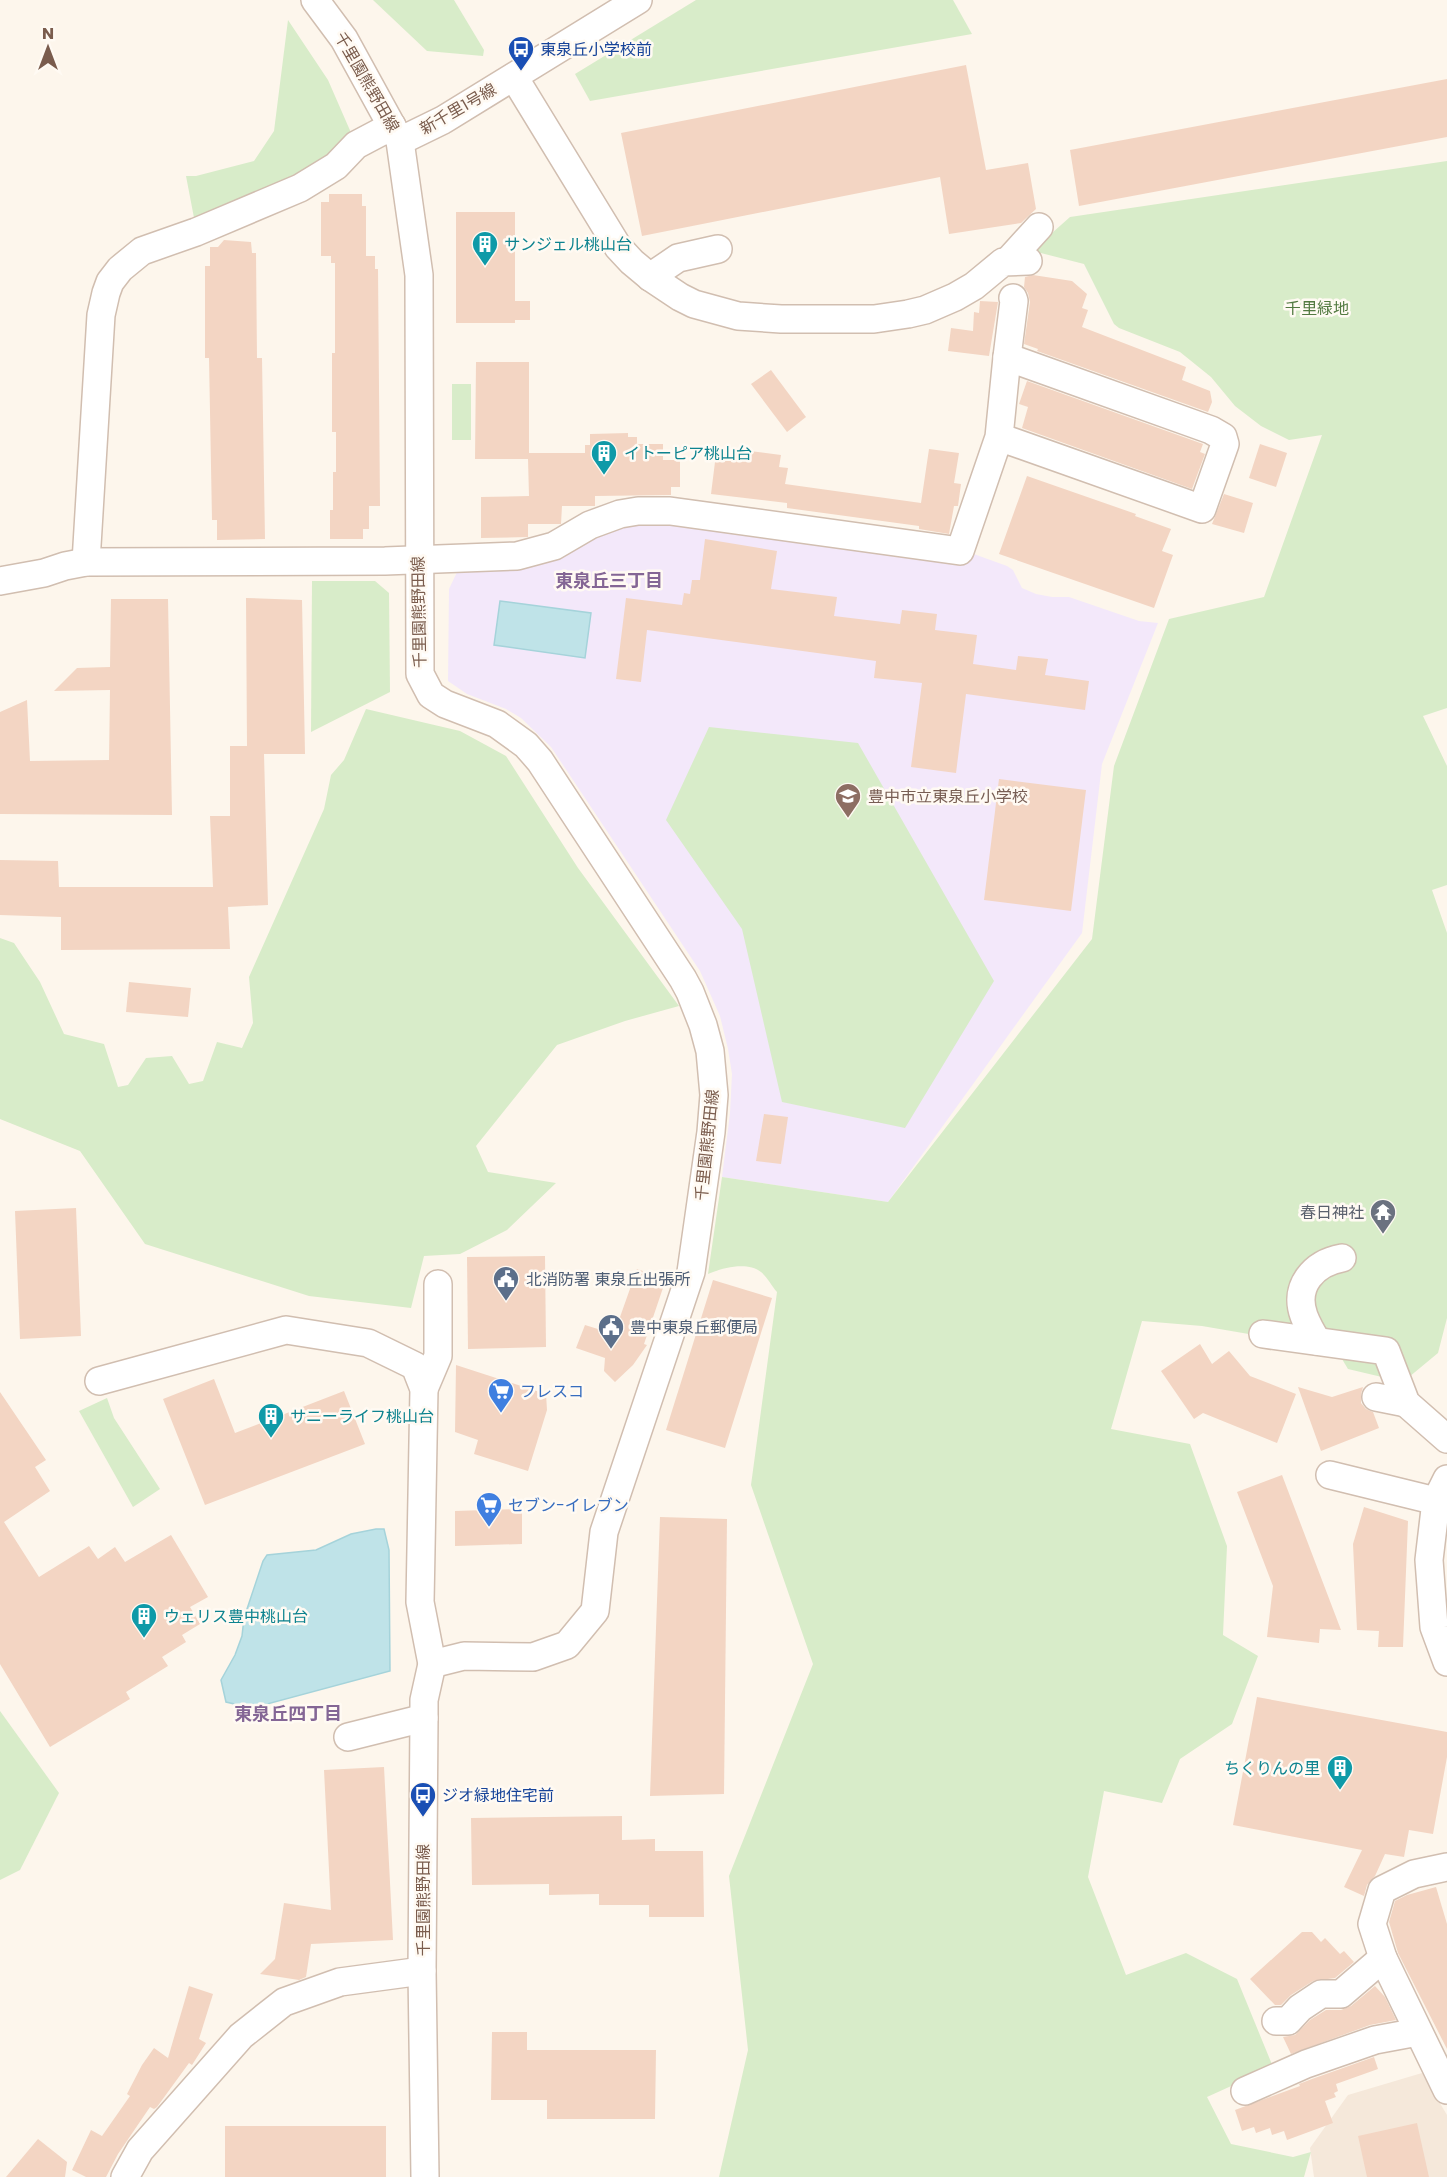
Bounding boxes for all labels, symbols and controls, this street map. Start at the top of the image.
north arrow [18,18,78,78]
text: N [42,22,54,45]
street label: 千里園熊野田線 [329,28,405,136]
bus stop icon: 東泉丘小学校前 [506,34,536,72]
place label: 東泉丘小学校前 [540,38,652,61]
street label: 新千里1号線 [415,78,501,140]
building icon: サンジェル桃山台 [470,229,500,267]
place label: サンジェル桃山台 [504,233,632,256]
park label: 千里緑地 [1285,297,1349,320]
building icon: イトーピア桃山台 [589,438,619,476]
place label: イトーピア桃山台 [624,442,752,465]
street label: 千里園熊野田線 [407,556,431,668]
district label: 東泉丘三丁目 [555,568,663,593]
school or university icon: 豊中市立東泉丘小学校 [833,781,863,819]
place label: 豊中市立東泉丘小学校 [868,785,1028,808]
street label: 千里園熊野田線 [690,1088,724,1202]
temple icon: 春日神社 [1368,1197,1398,1235]
place label: 春日神社 [1300,1201,1364,1224]
public building icon: 北消防署 東泉丘出張所 [491,1264,521,1302]
place label: 北消防署 東泉丘出張所 [526,1268,690,1291]
public building icon: 豊中東泉丘郵便局 [596,1312,626,1350]
place label: 豊中東泉丘郵便局 [630,1316,758,1339]
supermarket icon: フレスコ [486,1376,516,1414]
place label: フレスコ [520,1380,584,1403]
building icon: サニーライフ桃山台 [256,1401,286,1439]
place label: サニーライフ桃山台 [290,1405,434,1428]
supermarket icon: セブン-イレブン [474,1490,504,1528]
place label: セブン-イレブン [508,1494,629,1517]
building icon: ウェリス豊中桃山台 [129,1601,159,1639]
place label: ウェリス豊中桃山台 [164,1605,308,1628]
district label: 東泉丘四丁目 [234,1701,342,1726]
building icon: ちくりんの里 [1325,1753,1355,1791]
place label: ちくりんの里 [1224,1757,1320,1780]
bus stop icon: ジオ緑地住宅前 [408,1780,438,1818]
place label: ジオ緑地住宅前 [442,1784,554,1807]
street label: 千里園熊野田線 [412,1844,435,1956]

